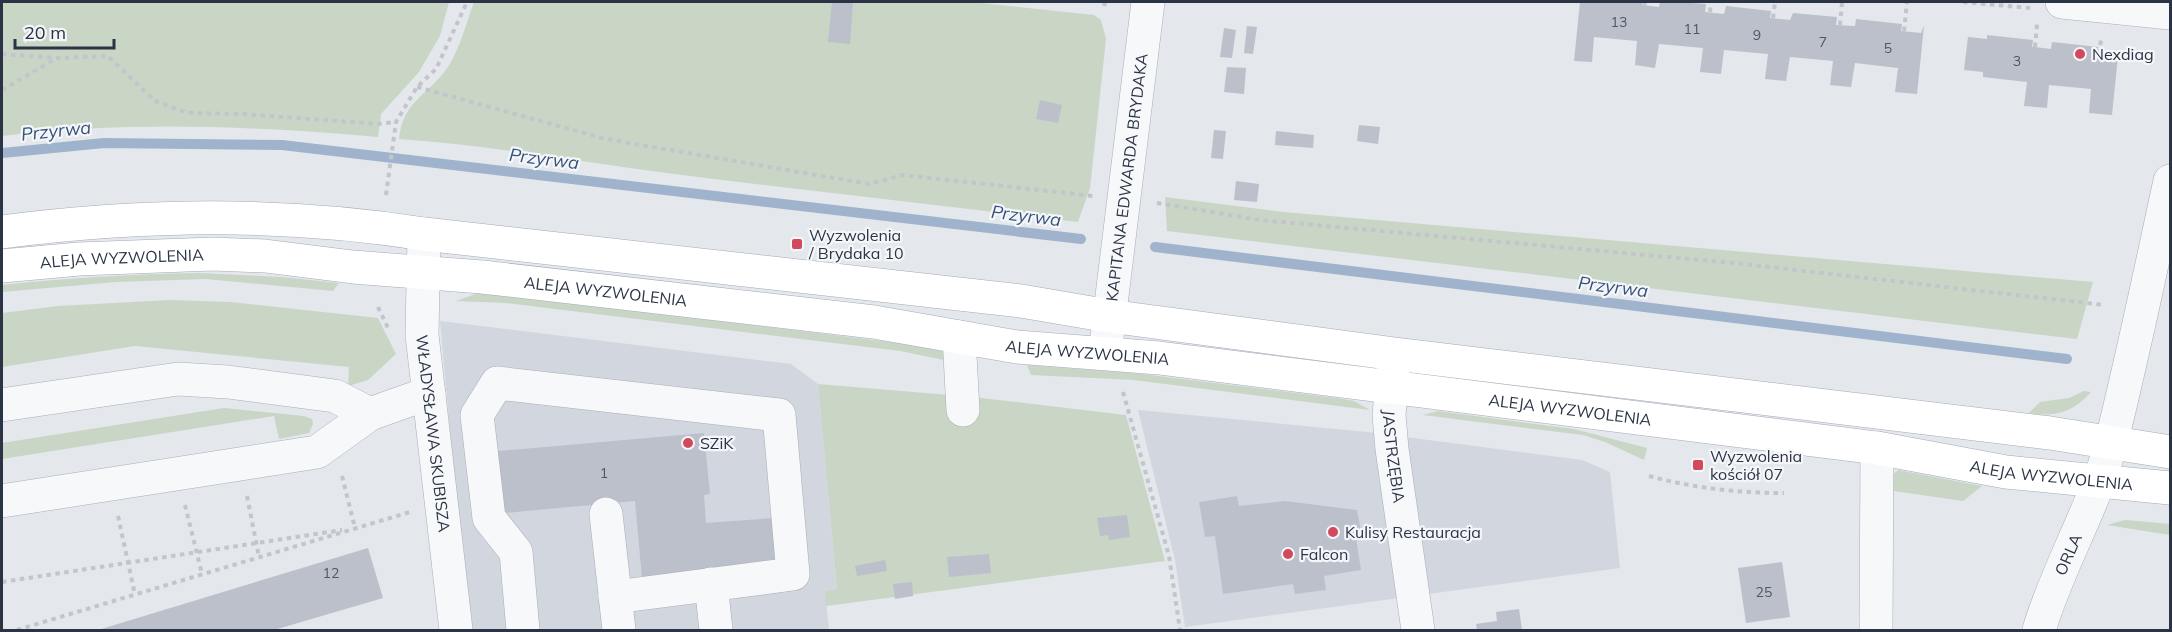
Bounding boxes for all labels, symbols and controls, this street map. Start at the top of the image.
scale bar [15,12,114,50]
house number: 13 [1611,13,1627,31]
house number: 11 [1684,20,1700,38]
text: 20 m [24,21,66,44]
house number: 9 [1753,26,1761,44]
house number: 7 [1819,33,1827,51]
house number: 5 [1884,39,1892,57]
place label: Nexdiag [2092,44,2154,64]
marker: Nexdiag [2073,47,2087,61]
street label: KAPITANA EDWARDA BRYDAKA [1101,52,1152,302]
house number: 3 [2013,52,2021,70]
water label: Przyrwa [20,115,92,146]
water label: Przyrwa [508,143,581,174]
water label: Przyrwa [990,200,1063,231]
place label: Wyzwolenia / Brydaka 10 [808,225,904,263]
marker: Wyzwolenia / Brydaka 10 [790,237,804,251]
street label: ALEJA WYZWOLENIA [39,244,204,273]
water label: Przyrwa [1577,271,1650,302]
street label: ALEJA WYZWOLENIA [523,272,689,311]
street label: WŁADYSŁAWA SKUBISZA [412,334,455,533]
street label: ALEJA WYZWOLENIA [1004,335,1171,369]
street label: ALEJA WYZWOLENIA [1487,389,1653,430]
street label: JASTRZĘBIA [1379,409,1410,504]
place label: SZiK [700,433,734,453]
marker: SZiK [681,436,695,450]
place label: Wyzwolenia kościół 07 [1710,446,1802,484]
street label: ALEJA WYZWOLENIA [1968,455,2134,494]
marker: Wyzwolenia kościół 07 [1691,458,1705,472]
house number: 1 [600,464,608,482]
place label: Kulisy Restauracja [1345,522,1481,542]
marker: Kulisy Restauracja [1326,525,1340,539]
street label: ORLA [2050,530,2086,578]
place label: Falcon [1300,544,1348,564]
marker: Falcon [1281,547,1295,561]
house number: 12 [323,564,339,582]
house number: 25 [1756,583,1772,601]

